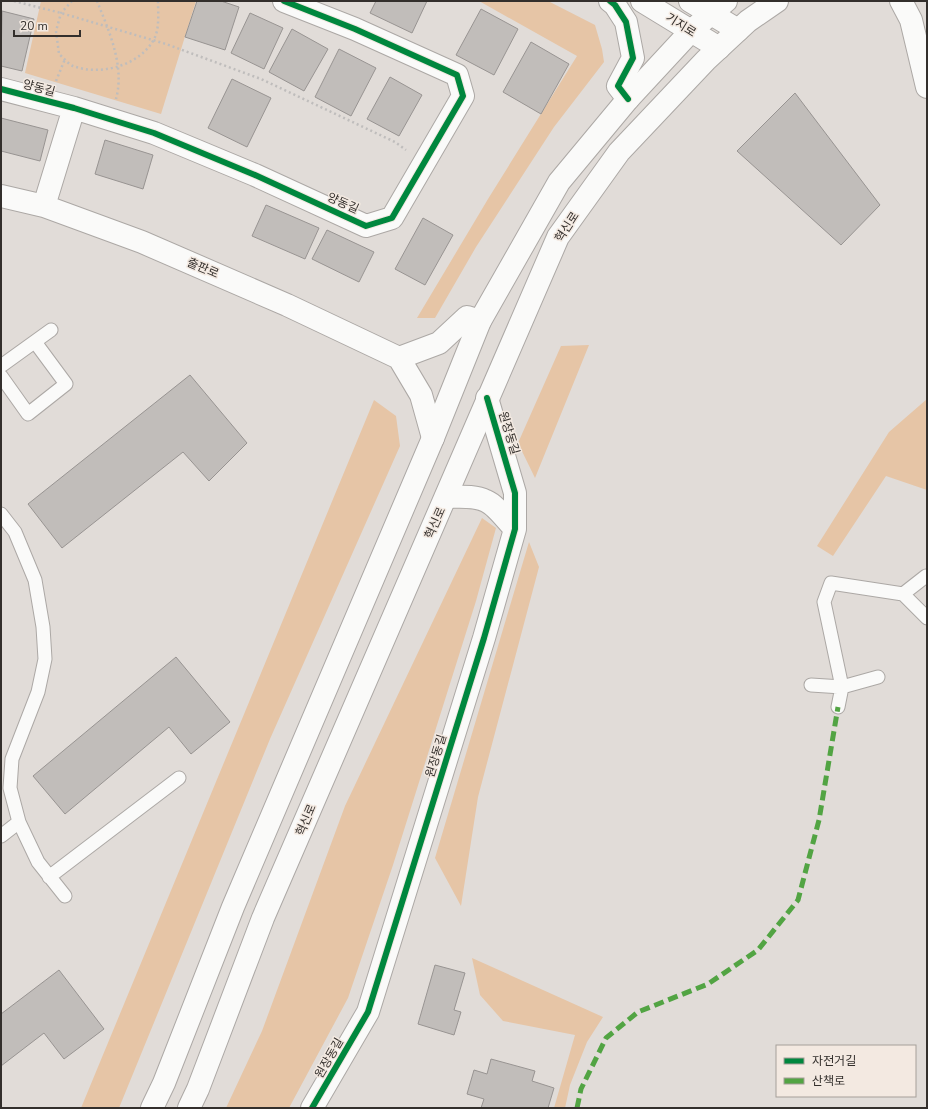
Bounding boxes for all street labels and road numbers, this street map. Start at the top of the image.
street label: 기지로 [663,9,699,41]
street label: 양동길 [21,76,57,100]
street label: 양동길 [325,189,361,217]
street label: 혁신로 [551,209,583,245]
street label: 출판로 [185,254,221,282]
street label: 원장동길 [495,410,523,456]
street label: 혁신로 [421,505,449,541]
street label: 원장동길 [422,733,450,779]
street label: 혁신로 [292,802,320,838]
street label: 원장동길 [311,1035,347,1081]

